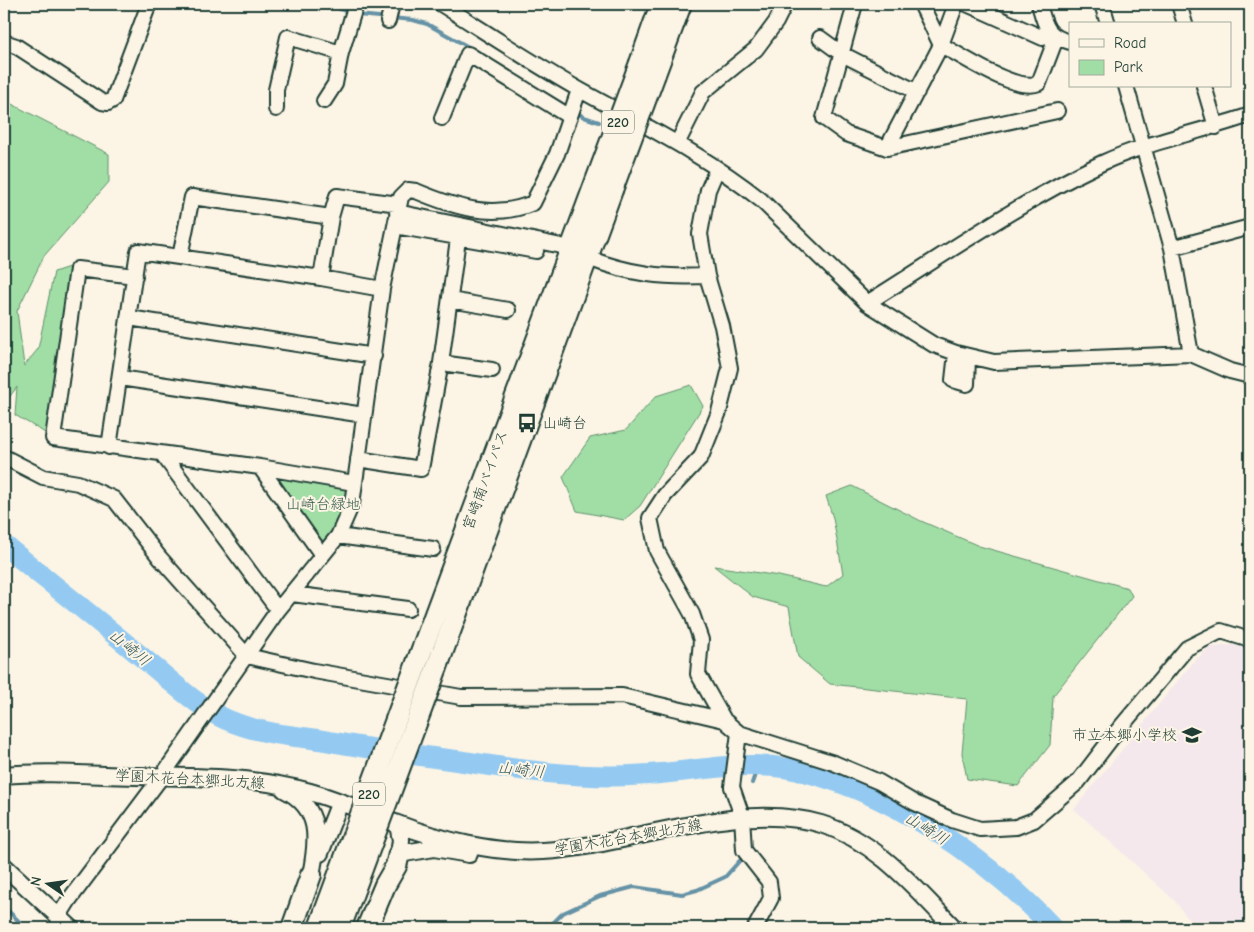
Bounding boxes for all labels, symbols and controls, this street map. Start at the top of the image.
legend [1069,22,1232,88]
text: Road [1114,34,1146,52]
text: Park [1114,58,1143,76]
road number: 220 [602,110,634,134]
bus stop icon: 山崎台 [516,412,538,434]
place label: 山崎台 [542,414,587,432]
street label: 宮崎南バイパス [459,428,511,532]
park label: 山崎台緑地 [285,495,361,513]
water label: 山崎川 [105,626,154,670]
school or university icon: 市立本郷小学校 [1181,724,1203,746]
place label: 市立本郷小学校 [1072,726,1177,744]
water label: 山崎川 [496,759,546,781]
street label: 学園木花台本郷北方線 [115,766,265,792]
road number: 220 [353,782,385,806]
water label: 山崎川 [901,809,952,849]
street label: 学園木花台本郷北方線 [553,815,703,859]
north arrow [22,860,72,910]
text: N [27,875,45,888]

